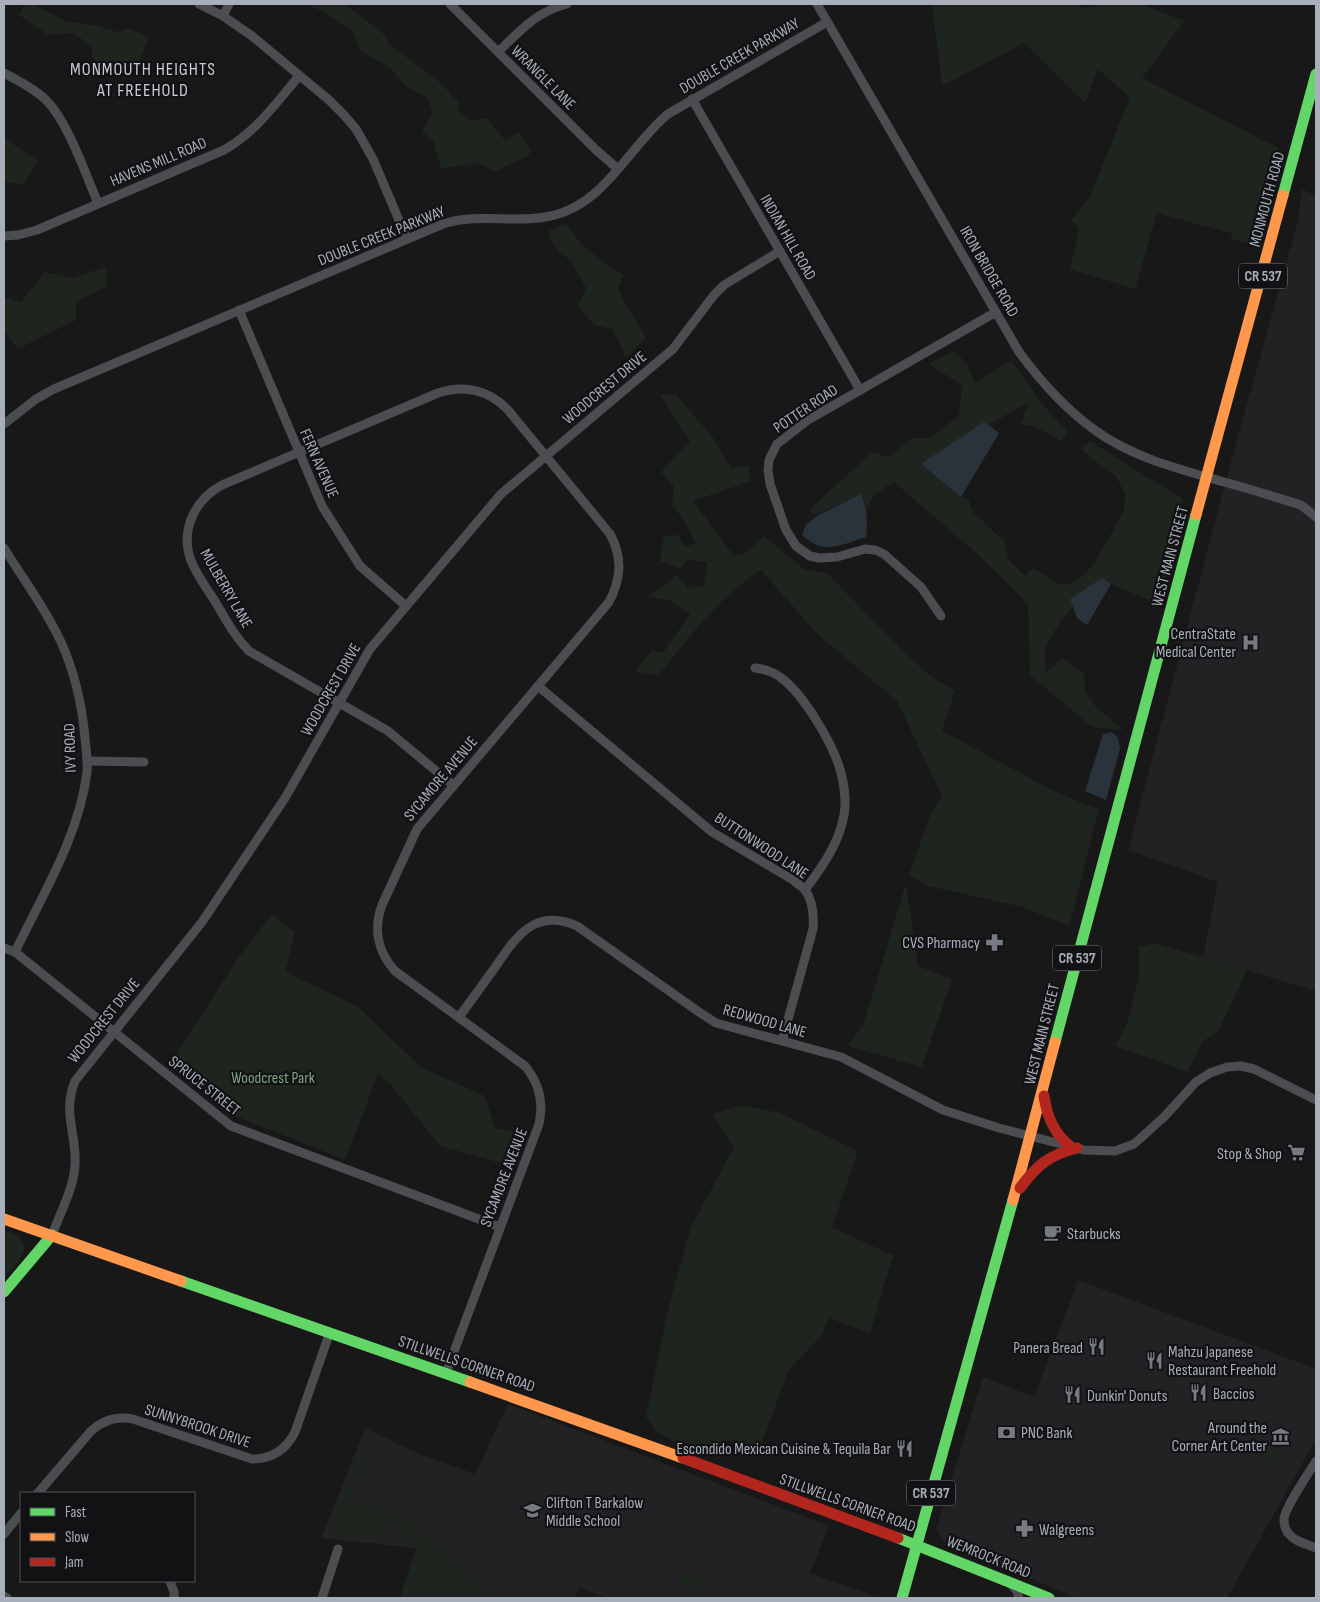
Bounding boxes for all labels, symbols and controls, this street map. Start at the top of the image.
street label: DOUBLE CREEK PARKWAY [677,14,803,98]
street label: WRANGLE LANE [507,42,579,114]
district label: MONMOUTH HEIGHTS AT FREEHOLD [70,59,216,101]
street label: HAVENS MILL ROAD [108,134,210,191]
street label: MONMOUTH ROAD [1246,150,1289,249]
street label: INDIAN HILL ROAD [756,192,820,284]
street label: DOUBLE CREEK PARKWAY [315,202,448,270]
street label: IRON BRIDGE ROAD [955,223,1022,321]
road number: CR 537 [1239,264,1287,288]
street label: WOODCREST DRIVE [559,348,651,429]
street label: POTTER ROAD [770,381,842,438]
street label: FERN AVENUE [295,426,342,501]
street label: WEST MAIN STREET [1148,504,1193,609]
street label: MULBERRY LANE [195,546,256,632]
place label: CentraState Medical Center [1156,625,1236,662]
hospital icon: CentraState Medical Center [1240,632,1260,652]
street label: WOODCREST DRIVE [297,640,365,739]
street label: IVY ROAD [60,723,81,773]
street label: SYCAMORE AVENUE [400,733,482,825]
street label: BUTTONWOOD LANE [711,809,812,884]
pharmacy icon: CVS Pharmacy [984,932,1004,952]
place label: CVS Pharmacy [902,934,980,953]
road number: CR 537 [1053,946,1101,970]
street label: WOODCREST DRIVE [64,975,144,1067]
street label: WEST MAIN STREET [1021,981,1064,1087]
street label: REDWOOD LANE [721,1000,809,1042]
street label: SPRUCE STREET [164,1052,244,1120]
park label: Woodcrest Park [231,1069,315,1088]
street label: SYCAMORE AVENUE [477,1125,532,1230]
supermarket icon: Stop & Shop [1286,1143,1306,1163]
place label: Stop & Shop [1217,1145,1282,1164]
cafe icon: Starbucks [1043,1223,1063,1243]
place label: Starbucks [1067,1225,1121,1244]
street label: STILLWELLS CORNER ROAD [396,1332,537,1397]
restaurant icon: Panera Bread [1087,1337,1107,1357]
place label: Panera Bread [1013,1339,1083,1358]
place label: Mahzu Japanese Restaurant Freehold [1168,1343,1276,1380]
restaurant icon: Mahzu Japanese Restaurant Freehold [1144,1350,1164,1370]
restaurant icon: Baccios [1189,1383,1209,1403]
restaurant icon: Dunkin' Donuts [1063,1385,1083,1405]
place label: Baccios [1213,1385,1255,1404]
place label: Dunkin' Donuts [1087,1387,1168,1406]
street label: SUNNYBROOK DRIVE [142,1400,253,1452]
place label: Around the Corner Art Center [1172,1419,1267,1456]
bank icon: PNC Bank [997,1422,1017,1442]
place label: PNC Bank [1021,1424,1073,1443]
museum icon: Around the Corner Art Center [1271,1426,1291,1446]
restaurant icon: Escondido Mexican Cuisine & Tequila Bar [895,1438,915,1458]
place label: Escondido Mexican Cuisine & Tequila Bar [676,1440,891,1459]
street label: STILLWELLS CORNER ROAD [777,1470,918,1537]
road number: CR 537 [907,1480,955,1506]
legend [20,1492,195,1582]
place label: Clifton T Barkalow Middle School [546,1494,643,1531]
school or university icon: Clifton T Barkalow Middle School [522,1501,542,1521]
text: Fast [65,1503,87,1522]
pharmacy icon: Walgreens [1015,1519,1035,1539]
place label: Walgreens [1039,1521,1095,1540]
text: Slow [65,1528,89,1547]
street label: WEMROCK ROAD [944,1532,1033,1583]
text: Jam [64,1553,83,1572]

